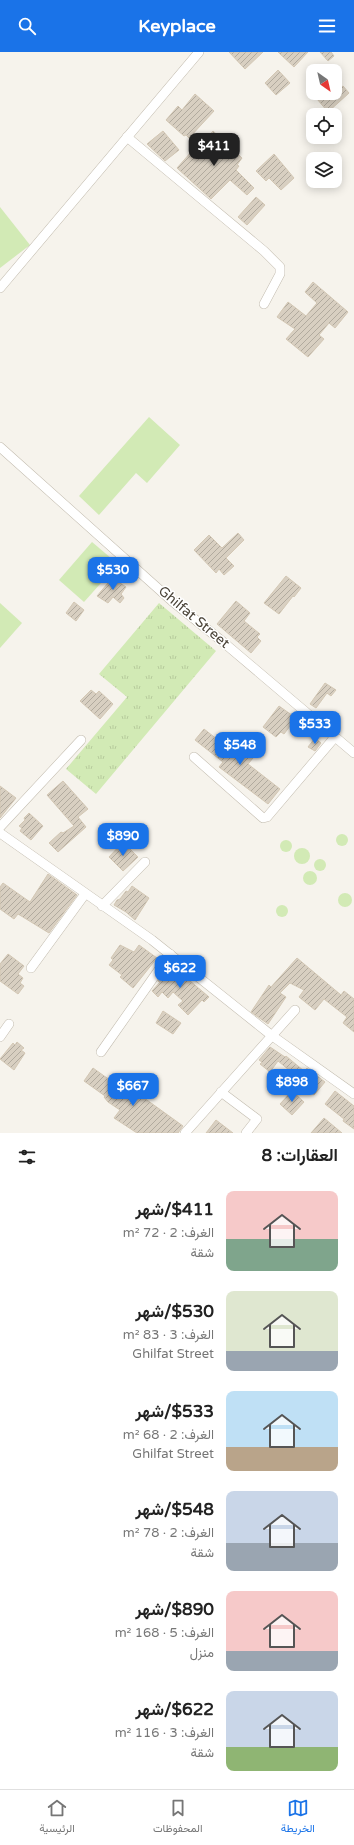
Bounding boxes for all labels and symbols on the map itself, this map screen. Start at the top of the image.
north arrow [306,64,342,100]
pin: $411 [190,133,238,167]
pin: $530 [89,557,137,591]
street label: Ghilfat Street [155,582,234,652]
pin: $533 [291,711,339,745]
pin: $548 [216,732,264,766]
pin: $890 [99,823,147,857]
pin: $622 [156,955,204,989]
pin: $898 [268,1069,316,1103]
pin: $667 [109,1073,157,1107]

